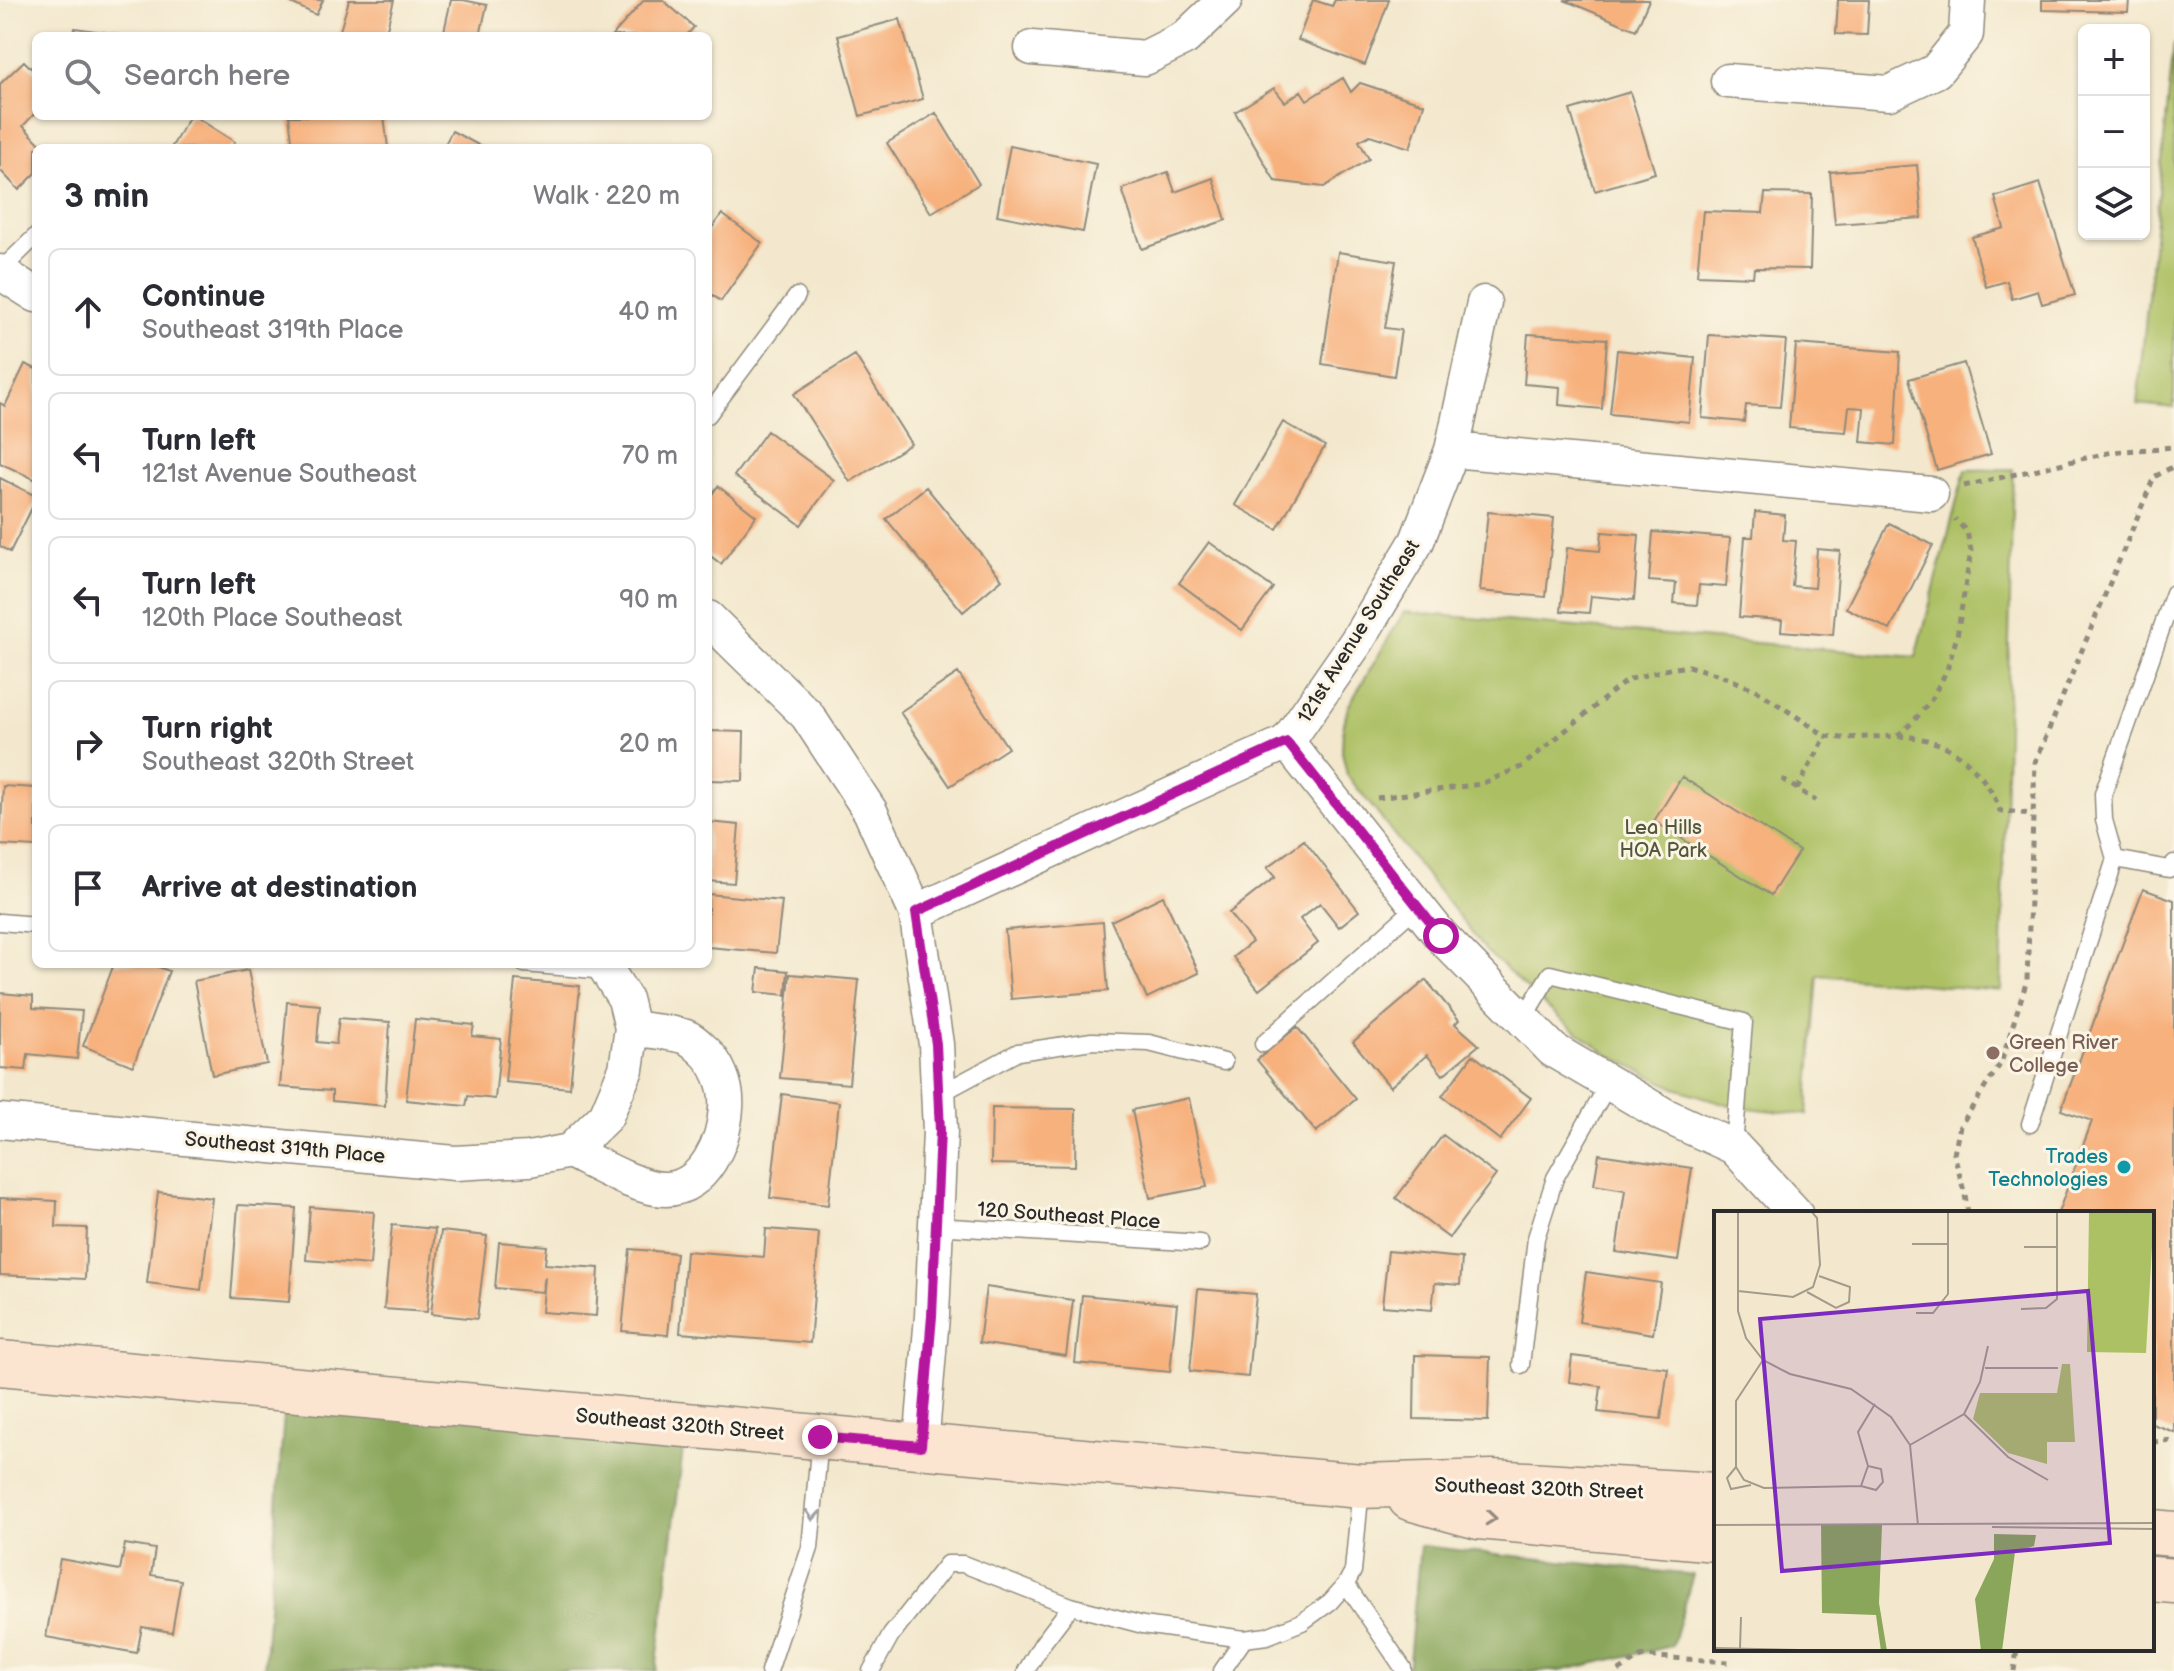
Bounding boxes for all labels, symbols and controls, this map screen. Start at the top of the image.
map controls [2078,24,2150,240]
button: + [2078,24,2150,96]
search box [32,32,712,120]
icon: search [60,54,104,98]
text: Search here [124,58,290,94]
button: − [2078,96,2150,168]
button: layers [2078,168,2150,240]
text: 3 min [64,176,149,217]
text: Walk · 220 m [533,181,680,212]
text: Continue [142,279,265,315]
icon: ahead [66,290,110,334]
text: 40 m [618,297,678,328]
text: Southeast 319th Place [142,315,403,346]
text: Turn left [142,423,256,459]
icon: left [66,434,110,478]
text: 70 m [621,441,678,472]
text: 121st Avenue Southeast [142,459,417,490]
street label: 121st Avenue Southeast [1293,536,1425,728]
text: Turn left [142,567,256,603]
icon: left [66,578,110,622]
text: 90 m [619,585,678,616]
text: 120th Place Southeast [142,603,403,634]
text: Turn right [142,711,273,747]
icon: right [66,722,110,766]
text: 20 m [619,729,678,760]
text: Southeast 320th Street [142,747,414,778]
park label: Lea Hills HOA Park [1620,816,1707,863]
icon: arrive [66,866,110,910]
text: Arrive at destination [142,870,418,906]
route start [1423,918,1459,954]
place label: Green River College [2009,1031,2119,1078]
marker: Green River College [1984,1044,2002,1062]
street label: Southeast 319th Place [184,1127,386,1169]
place label: Trades Technologies [1988,1145,2108,1192]
marker: Trades Technologies [2115,1158,2133,1176]
street label: 120 Southeast Place [977,1198,1161,1234]
inset map [1714,1211,2154,1651]
street label: Southeast 320th Street [575,1404,785,1446]
route end [802,1419,838,1455]
street label: Southeast 320th Street [1434,1473,1644,1505]
one-way arrow [805,1509,822,1522]
one-way arrow [1485,1509,1498,1526]

